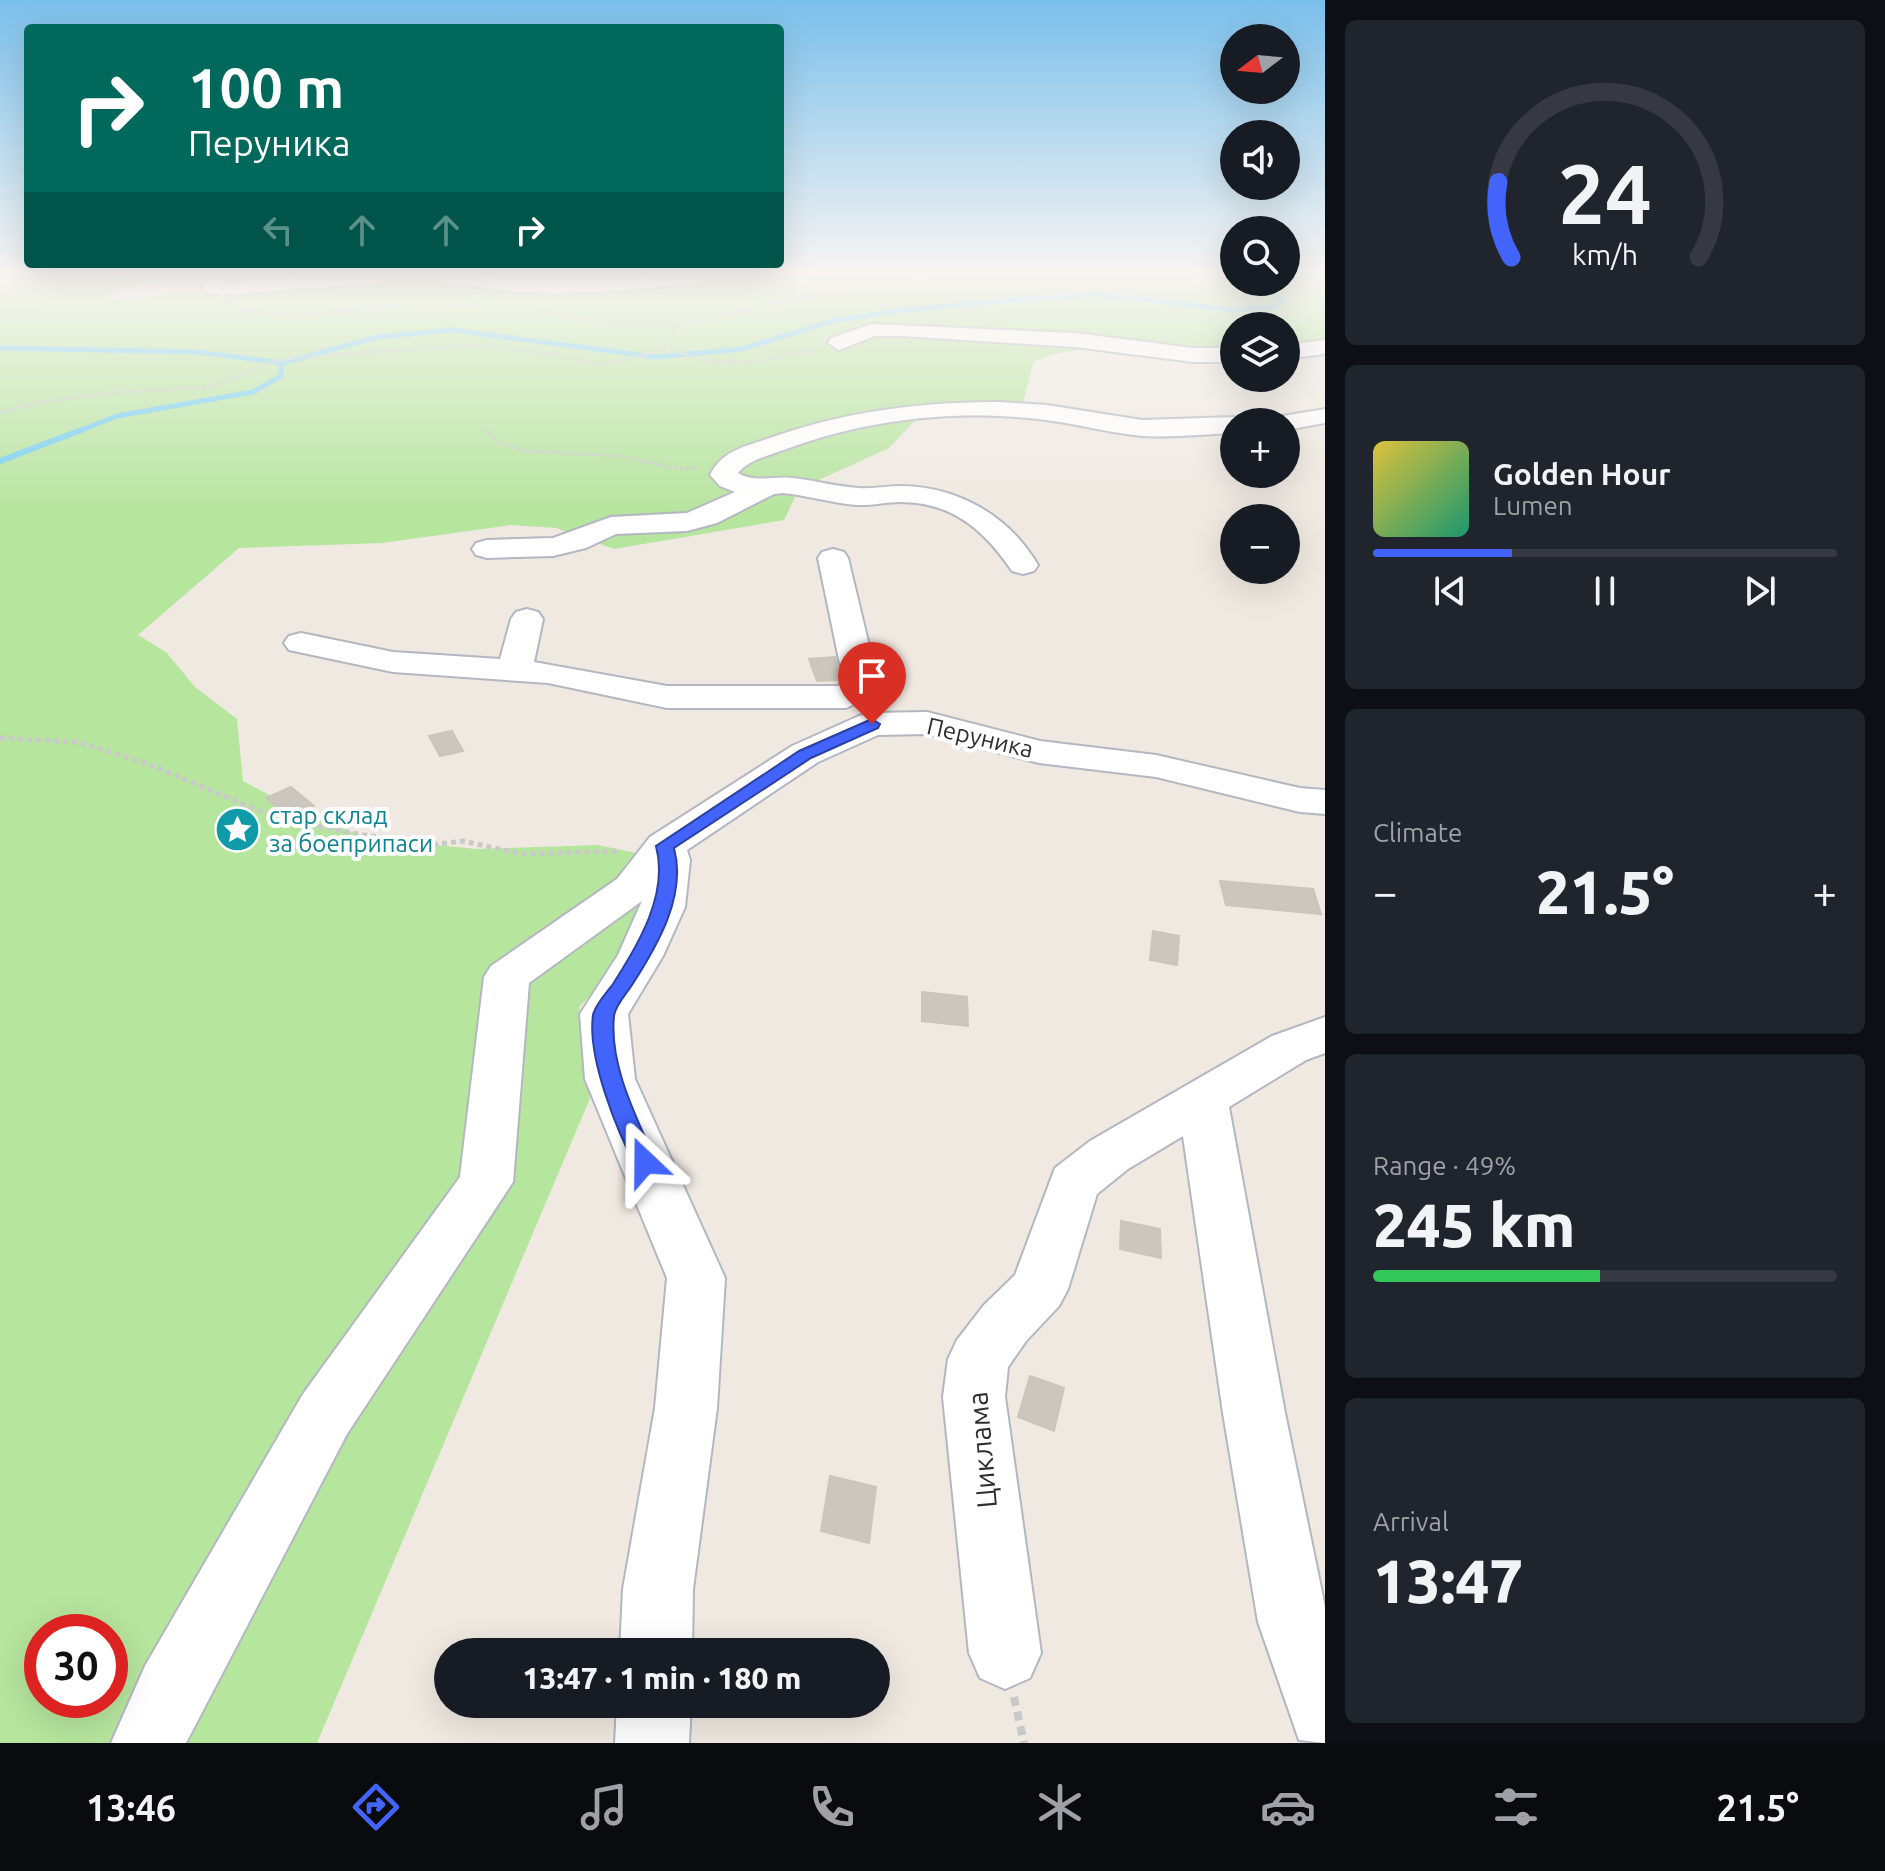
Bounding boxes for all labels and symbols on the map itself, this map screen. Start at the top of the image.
north arrow [1220,24,1300,104]
pin [838,642,906,724]
street label: Перуника [924,712,1036,763]
place label: стар склад за боеприпаси [269,802,433,857]
place icon: стар склад за боеприпаси [214,806,262,854]
position arrow [603,1120,687,1204]
street label: Циклама [961,1391,1002,1510]
speed limit sign: 30 [24,1614,128,1718]

